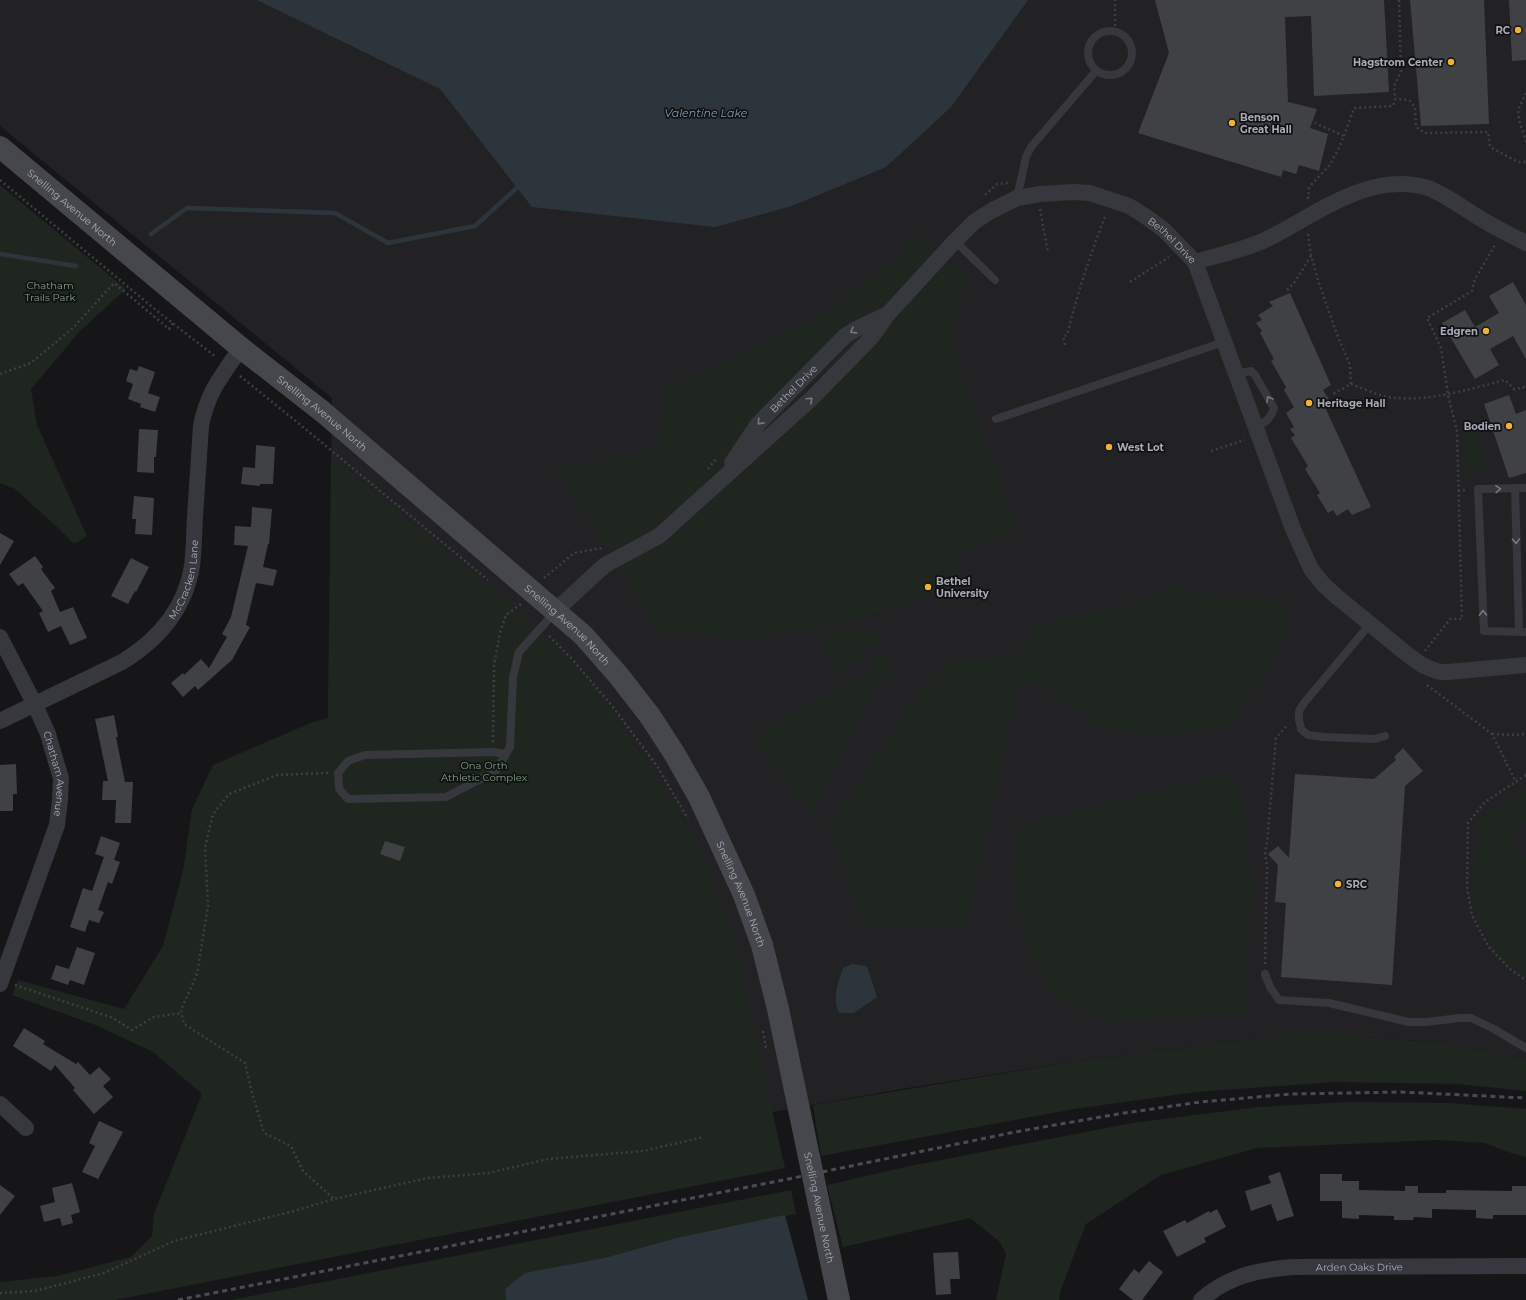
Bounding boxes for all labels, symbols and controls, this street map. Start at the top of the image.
place label: RC [1495,24,1511,37]
marker: RC [1513,25,1523,35]
place label: Hagstrom Center [1353,56,1444,69]
marker: Hagstrom Center [1446,57,1456,67]
water label: Valentine Lake [665,106,748,120]
place label: Benson Great Hall [1240,111,1292,136]
marker: Benson Great Hall [1227,118,1237,128]
street label: Snelling Avenue North [24,166,119,249]
street label: Bethel Drive [1145,214,1199,266]
park label: Chatham Trails Park [25,279,75,304]
place label: Edgren [1440,325,1478,338]
marker: Edgren [1481,326,1491,336]
one-way arrow [850,327,857,334]
street label: Bethel Drive [767,362,820,415]
street label: Snelling Avenue North [274,373,370,454]
one-way arrow [1266,396,1273,403]
place label: Heritage Hall [1317,397,1385,410]
one-way arrow [805,398,812,405]
marker: Heritage Hall [1304,398,1314,408]
one-way arrow [758,417,765,425]
place label: Bodien [1464,420,1501,433]
marker: Bodien [1504,421,1514,431]
place label: West Lot [1117,441,1164,454]
marker: West Lot [1104,442,1114,452]
one-way arrow [1495,485,1501,493]
one-way arrow [1512,538,1521,544]
street label: McCracken Lane [166,539,201,622]
place label: Bethel University [936,575,990,600]
street label: Snelling Avenue North [522,582,613,668]
marker: Bethel University [923,582,933,592]
one-way arrow [1479,610,1487,616]
street label: Chatham Avenue [40,729,67,817]
park label: Ona Orth Athletic Complex [441,759,528,784]
street label: Snelling Avenue North [713,839,768,949]
place label: SRC [1346,878,1368,891]
marker: SRC [1333,879,1343,889]
street label: Snelling Avenue North [801,1151,837,1264]
street label: Arden Oaks Drive [1316,1261,1403,1274]

